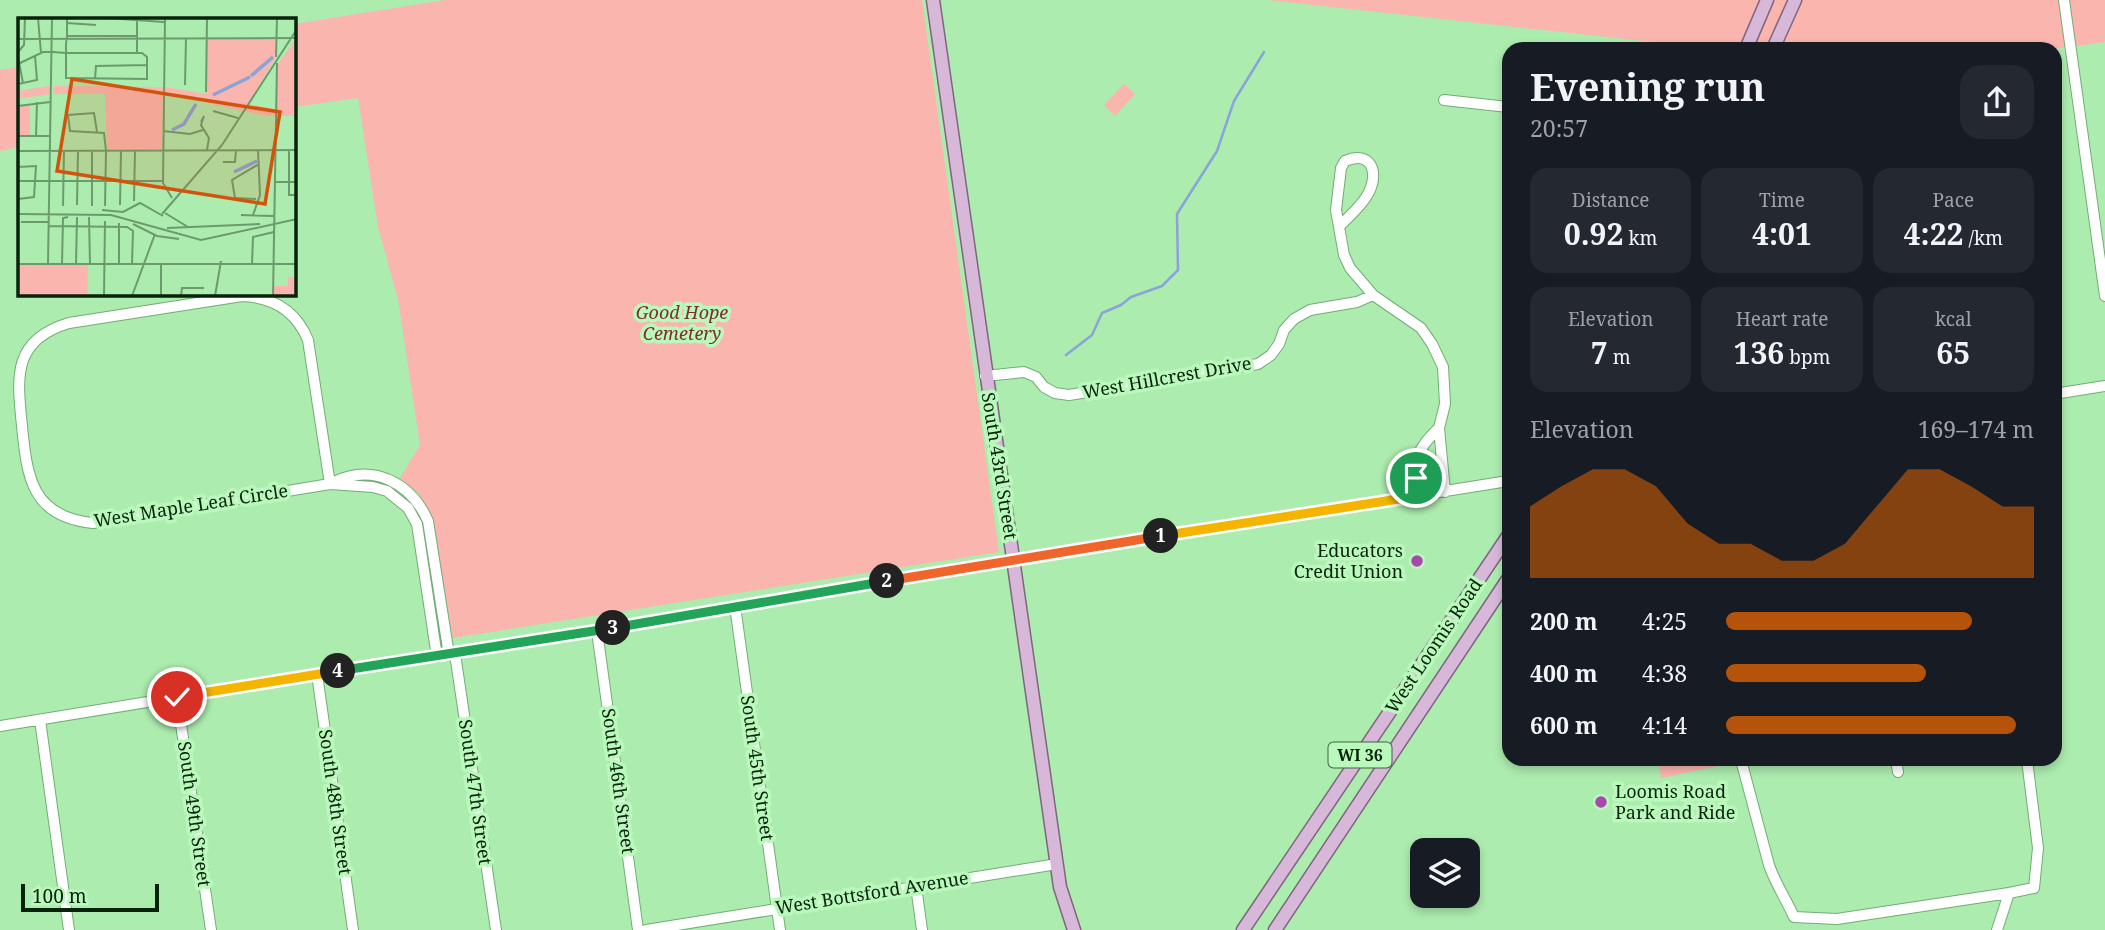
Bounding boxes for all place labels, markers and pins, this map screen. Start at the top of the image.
pin [1386,448,1446,508]
pin: 1 [1144,518,1178,554]
place label: Educators Credit Union [1294,538,1403,583]
marker: Educators Credit Union [1409,553,1425,569]
pin: 2 [870,564,904,598]
pin: 3 [596,610,630,646]
pin: 4 [320,654,356,688]
pin [147,667,207,727]
place label: Loomis Road Park and Ride [1615,779,1735,824]
marker: Loomis Road Park and Ride [1593,794,1609,810]

